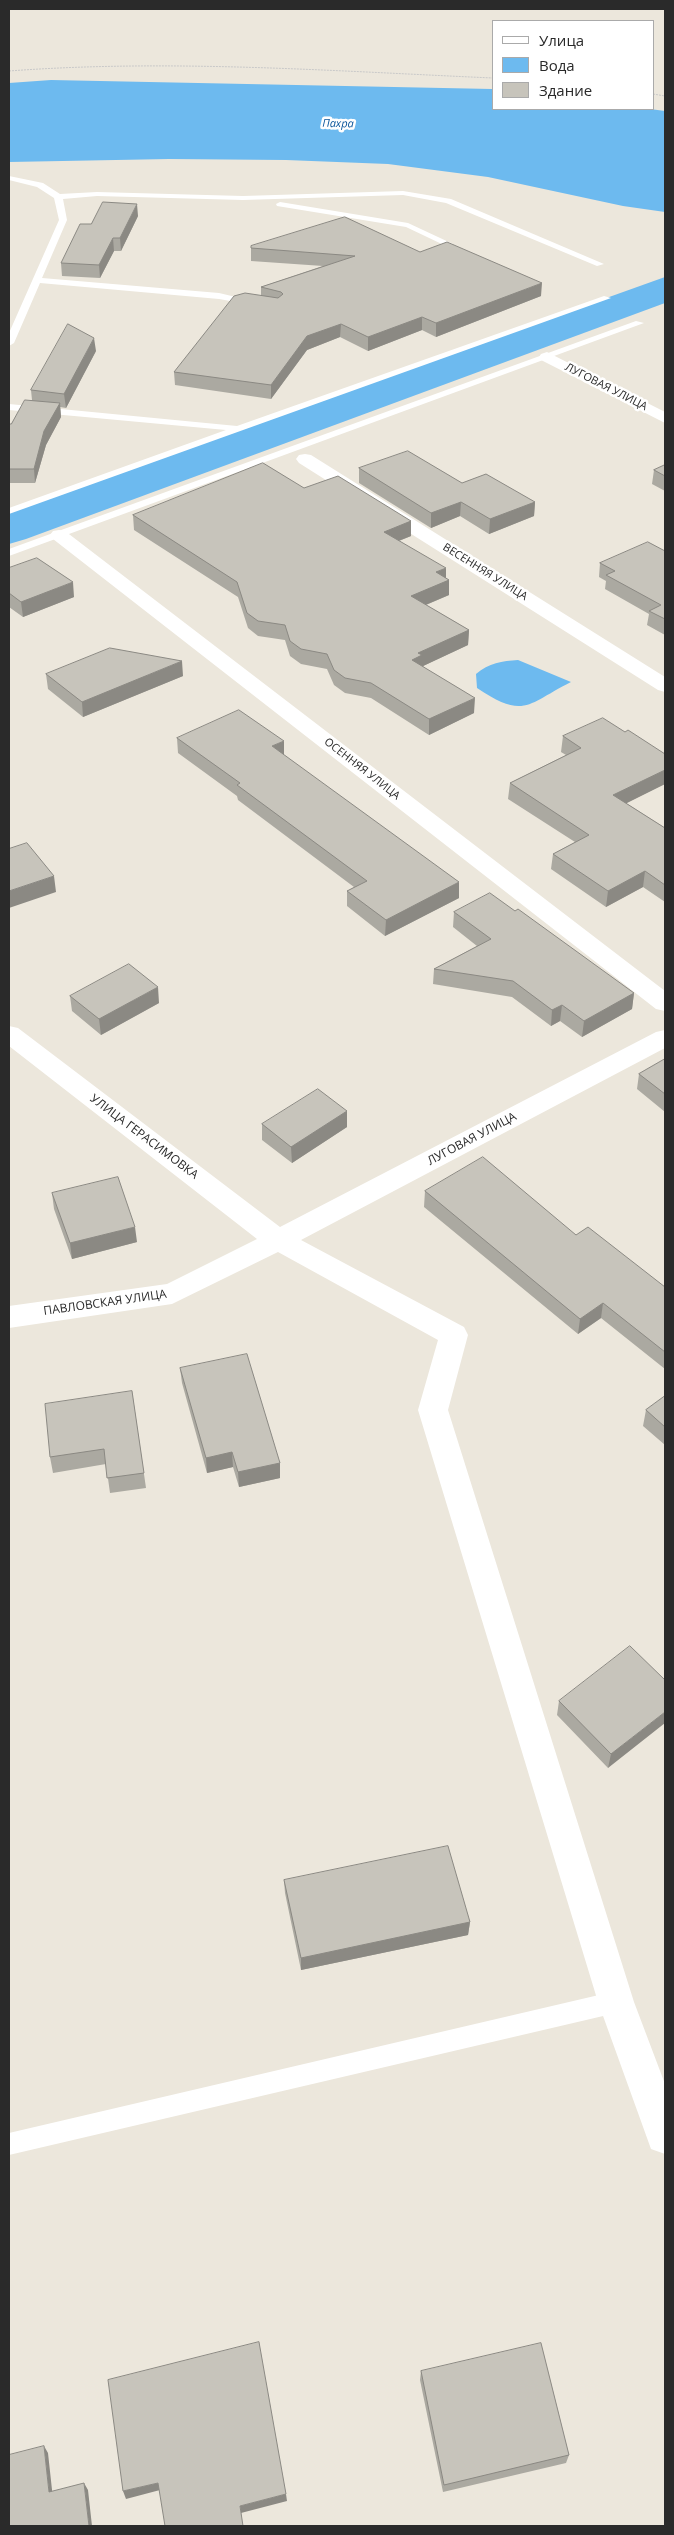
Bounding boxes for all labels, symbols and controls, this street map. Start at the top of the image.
legend [492,20,654,110]
text: Улица [539,30,584,50]
text: Вода [539,55,575,75]
text: Здание [539,80,592,100]
water label: Пахра [322,117,354,131]
street label: ЛУГОВАЯ УЛИЦА [563,361,649,413]
street label: ВЕСЕННЯЯ УЛИЦА [440,541,530,603]
street label: ОСЕННЯЯ УЛИЦА [321,735,403,803]
street label: УЛИЦА ГЕРАСИМОВКА [87,1092,201,1182]
street label: ЛУГОВАЯ УЛИЦА [425,1109,519,1169]
street label: ПАВЛОВСКАЯ УЛИЦА [43,1287,167,1319]

